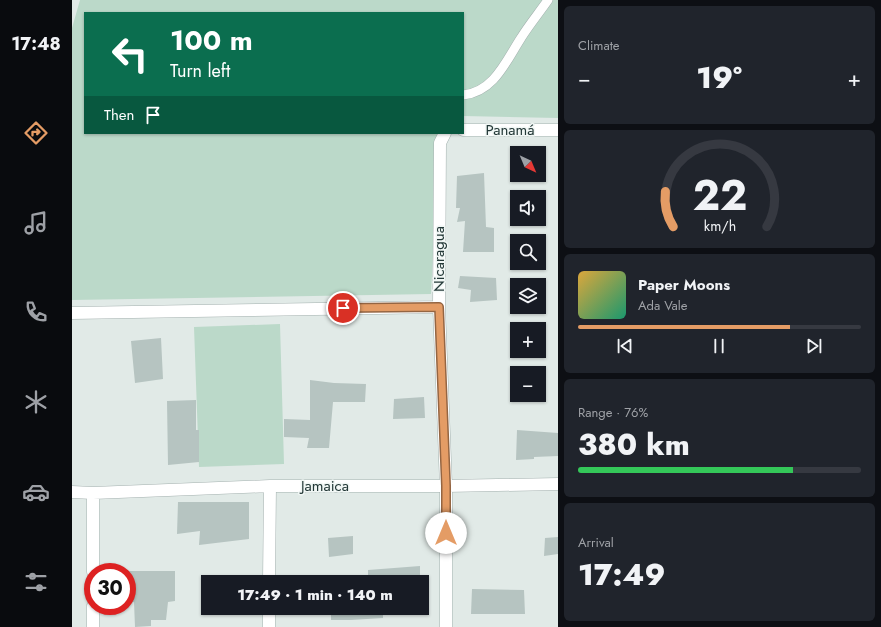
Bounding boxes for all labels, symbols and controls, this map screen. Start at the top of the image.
text: 100 m [170,20,253,61]
icon: left [104,28,156,80]
text: 17:48 [11,31,61,57]
text: Climate [578,36,619,55]
text: 19° [696,56,742,99]
text: Turn left [170,58,230,84]
text: − [578,62,591,94]
text: + [847,62,861,94]
text: Then [104,104,134,126]
icon: arrive [142,104,164,126]
icon: directions [22,119,50,147]
street label: Panamá [485,119,535,141]
north arrow [510,146,546,182]
map controls [510,146,546,402]
text: 22 [692,165,747,226]
button: sound [510,190,546,226]
icon: music [22,209,50,237]
text: km/h [703,216,736,236]
street label: Nicaragua [428,226,450,292]
button: search [510,234,546,270]
text: Paper Moons [638,274,730,296]
button: layers [510,278,546,314]
pin [326,291,360,325]
text: Ada Vale [638,296,687,315]
icon: arrive [332,297,354,319]
icon: phone [22,298,50,326]
button: + [510,322,546,358]
icon: previous [614,335,636,357]
icon: pause [708,335,730,357]
icon: next [803,335,825,357]
button: − [510,366,546,402]
icon: climate [22,388,50,416]
text: Range · 76% [578,403,648,422]
text: 380 km [578,423,690,466]
street label: Jamaica [299,475,349,497]
icon: car [22,478,50,506]
position arrow [425,512,467,554]
text: Arrival [578,533,614,552]
text: 17:49 [578,553,665,596]
speed limit sign: 30 [84,563,136,615]
icon: filters [22,568,50,596]
text: 17:49 · 1 min · 140 m [237,584,393,606]

